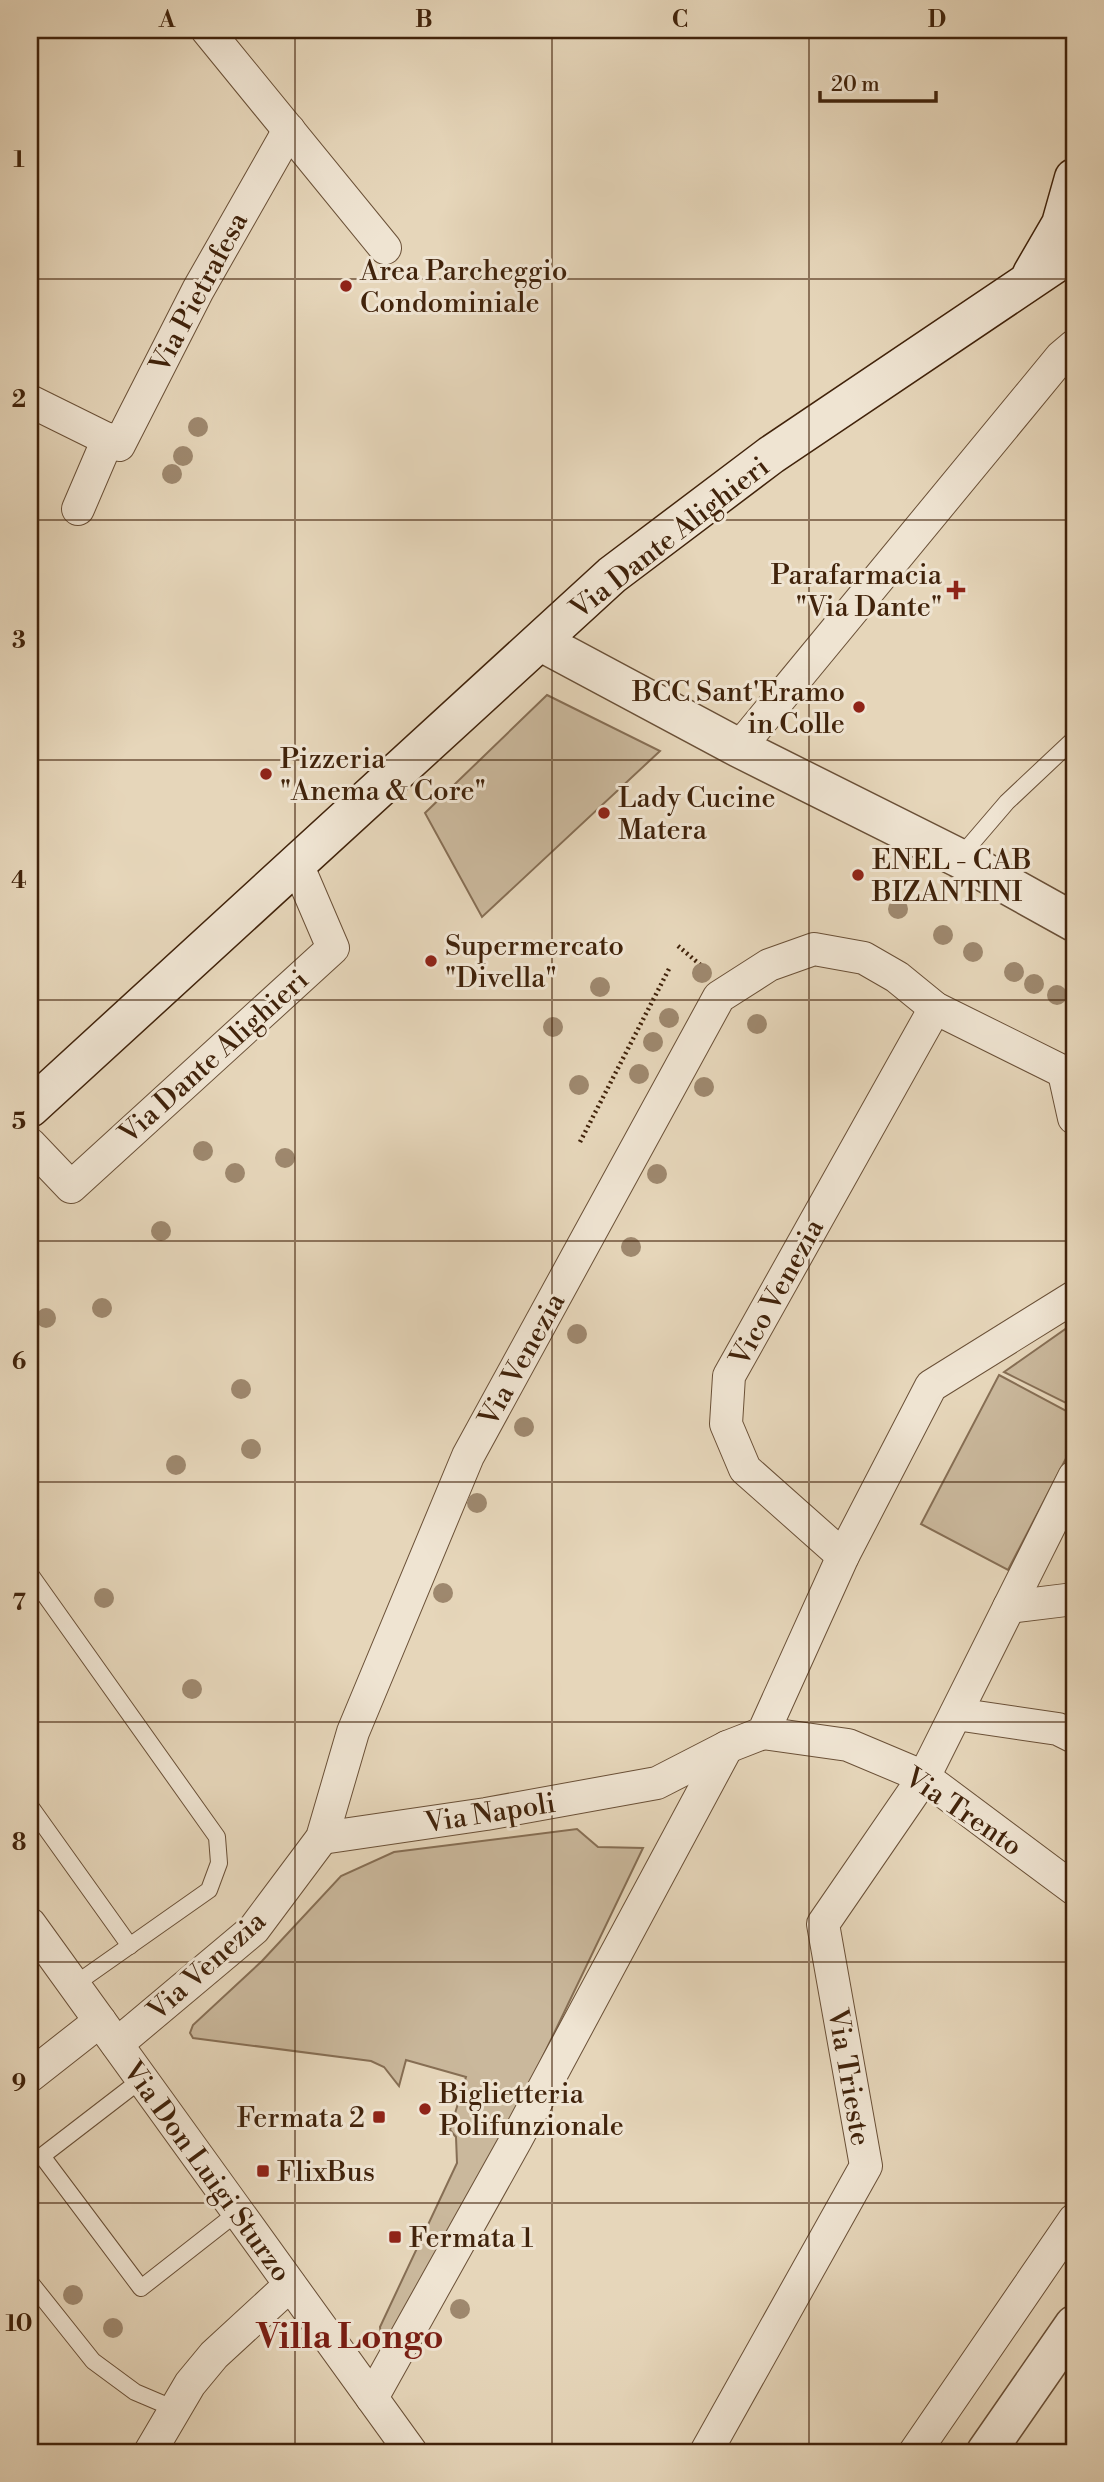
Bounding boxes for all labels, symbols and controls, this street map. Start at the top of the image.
text: A [158,6,176,34]
text: B [415,6,433,34]
text: C [672,6,688,34]
text: D [928,6,946,34]
scale bar [820,60,936,104]
text: 20 m [831,72,880,98]
text: 1 [13,146,25,174]
street label: Via Pietrafesa [142,206,257,380]
place label: Area Parcheggio Condominiale [359,254,568,321]
marker: Area Parcheggio Condominiale [338,278,354,294]
text: 2 [12,386,26,414]
street label: Via Dante Alighieri [563,450,776,627]
place label: Parafarmacia "Via Dante" [771,558,943,625]
marker: Parafarmacia "Via Dante" [948,582,964,598]
text: 3 [12,627,26,655]
place label: BCC Sant'Eramo in Colle [631,675,845,742]
marker: BCC Sant'Eramo in Colle [851,699,867,715]
place label: Pizzeria "Anema & Core" [280,742,486,809]
marker: Pizzeria "Anema & Core" [258,766,274,782]
place label: Lady Cucine Matera [618,781,776,848]
marker: Lady Cucine Matera [596,805,612,821]
place label: ENEL - CAB BIZANTINI [871,843,1032,910]
text: 4 [11,867,27,895]
marker: ENEL - CAB BIZANTINI [850,867,866,883]
place label: Supermercato "Divella" [445,929,624,996]
marker: Supermercato "Divella" [423,953,439,969]
street label: Via Dante Alighieri [111,963,316,1152]
text: 5 [12,1108,26,1136]
street label: Vico Venezia [722,1212,832,1373]
street label: Via Venezia [471,1286,574,1433]
text: 6 [12,1348,26,1376]
text: 7 [12,1589,26,1617]
street label: Via Trento [897,1760,1029,1864]
street label: Via Napoli [422,1786,558,1841]
text: 8 [12,1829,26,1857]
street label: Via Venezia [140,1903,274,2029]
street label: Via Trieste [819,2005,878,2148]
street label: Via Don Luigi Sturzo [114,2054,299,2289]
text: 9 [12,2070,26,2098]
place label: Biglietteria Polifunzionale [438,2077,624,2144]
place label: Fermata 2 [237,2101,365,2136]
marker: Biglietteria Polifunzionale [417,2101,433,2117]
marker: Fermata 2 [371,2109,387,2125]
place label: FlixBus [277,2155,375,2190]
marker: FlixBus [255,2163,271,2179]
place label: Fermata 1 [409,2221,533,2256]
marker: Fermata 1 [387,2229,403,2245]
text: 10 [5,2310,33,2338]
district label: Villa Longo [255,2316,444,2359]

